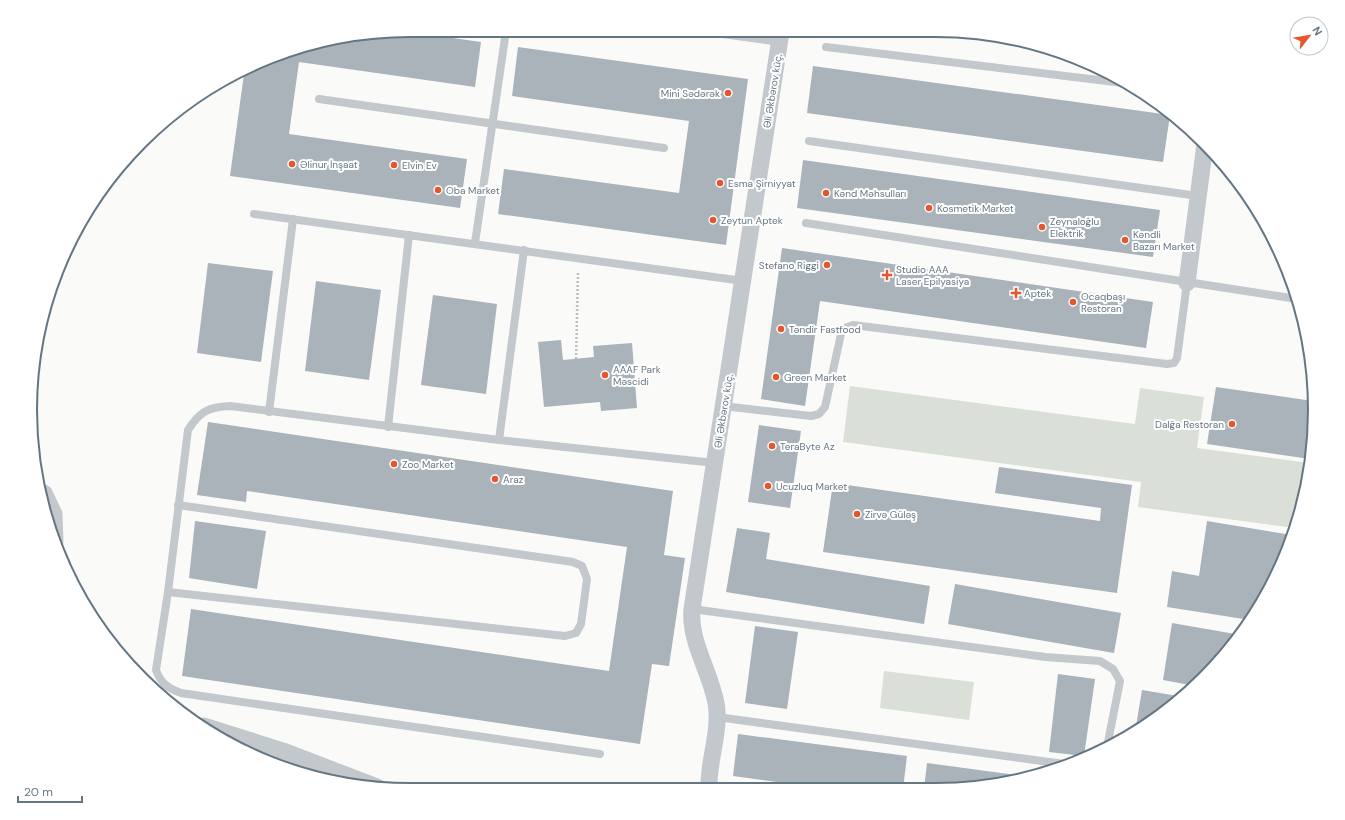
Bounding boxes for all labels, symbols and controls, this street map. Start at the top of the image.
north arrow [1289,16,1329,56]
text: N [1310,24,1326,38]
street label: Əli Əkbərov küç. [760,53,785,129]
place label: Mini Sədərək [661,87,720,100]
marker: Mini Sədərək [723,88,733,98]
place label: Əlinur İnşaat [300,158,358,171]
marker: Əlinur İnşaat [287,159,297,169]
place label: Elvin Ev [402,159,438,172]
marker: Elvin Ev [389,160,399,170]
place label: Esma Şirniyyat [728,177,796,190]
marker: Esma Şirniyyat [715,178,725,188]
place label: Oba Market [446,184,500,197]
marker: Oba Market [433,185,443,195]
place label: Kənd Məhsulları [834,187,906,200]
marker: Kənd Məhsulları [821,188,831,198]
place label: Kosmetik Market [937,202,1014,215]
marker: Kosmetik Market [924,203,934,213]
place label: Zeytun Aptek [721,214,783,227]
marker: Zeytun Aptek [708,215,718,225]
place label: Zeynaloğlu Elektrik [1050,215,1099,240]
marker: Zeynaloğlu Elektrik [1037,222,1047,232]
place label: Kəndli Bazarı Market [1133,228,1195,253]
marker: Kəndli Bazarı Market [1120,235,1130,245]
place label: Stefano Riggi [759,259,819,272]
marker: Stefano Riggi [822,260,832,270]
place label: Studio AAA Laser Epilyasiya [896,263,969,288]
marker: Studio AAA Laser Epilyasiya [881,269,893,281]
place label: Aptek [1024,287,1051,300]
marker: Aptek [1011,288,1021,298]
place label: Ocaqbaşı Restoran [1081,290,1125,315]
marker: Ocaqbaşı Restoran [1068,297,1078,307]
place label: Təndir Fastfood [789,323,861,336]
marker: Təndir Fastfood [776,324,786,334]
place label: AAAF Park Məscidi [613,363,661,388]
marker: AAAF Park Məscidi [600,370,610,380]
place label: Green Market [784,371,847,384]
marker: Green Market [771,372,781,382]
street label: Əli Əkbərov küç. [711,373,736,449]
place label: Dalğa Restoran [1155,418,1224,431]
marker: Dalğa Restoran [1227,419,1237,429]
place label: TeraByte Az [780,440,835,453]
marker: TeraByte Az [767,441,777,451]
place label: Zoo Market [402,458,454,471]
marker: Zoo Market [389,459,399,469]
place label: Araz [503,473,524,486]
marker: Araz [490,474,500,484]
place label: Ucuzluq Market [776,480,847,493]
marker: Ucuzluq Market [763,481,773,491]
place label: Zirvə Güləş [865,508,916,521]
marker: Zirvə Güləş [852,509,862,519]
scale bar [18,778,82,804]
text: 20 m [24,784,53,800]

